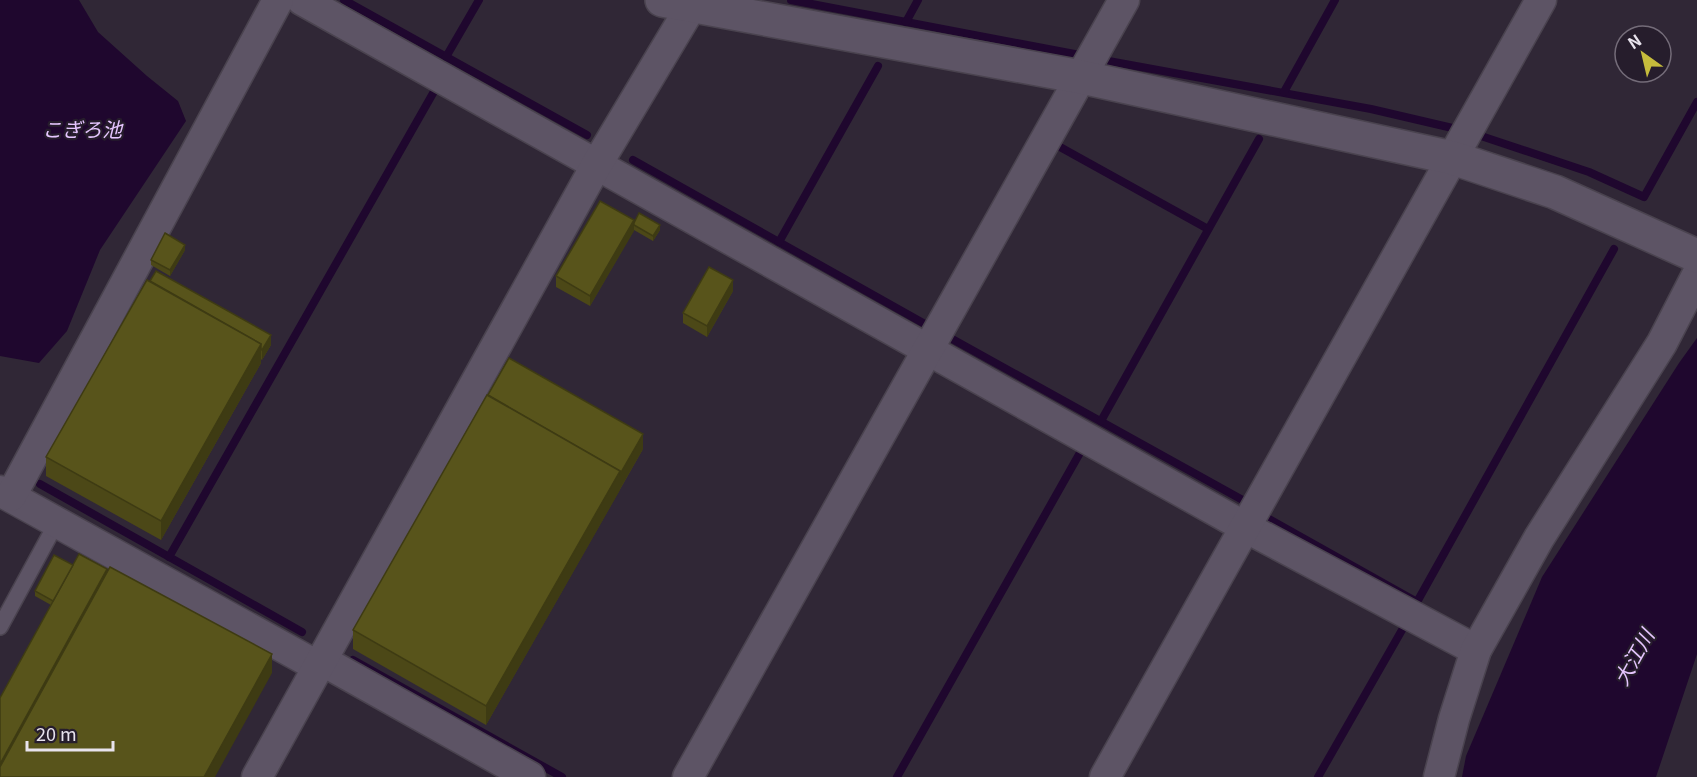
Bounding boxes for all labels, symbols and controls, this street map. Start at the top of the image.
north arrow [1613,24,1673,84]
text: N [1622,27,1646,54]
water label: こぎろ池 [42,114,124,143]
water label: 大江川 [1606,622,1661,690]
scale bar [27,714,112,752]
text: 20 m [36,720,77,746]

